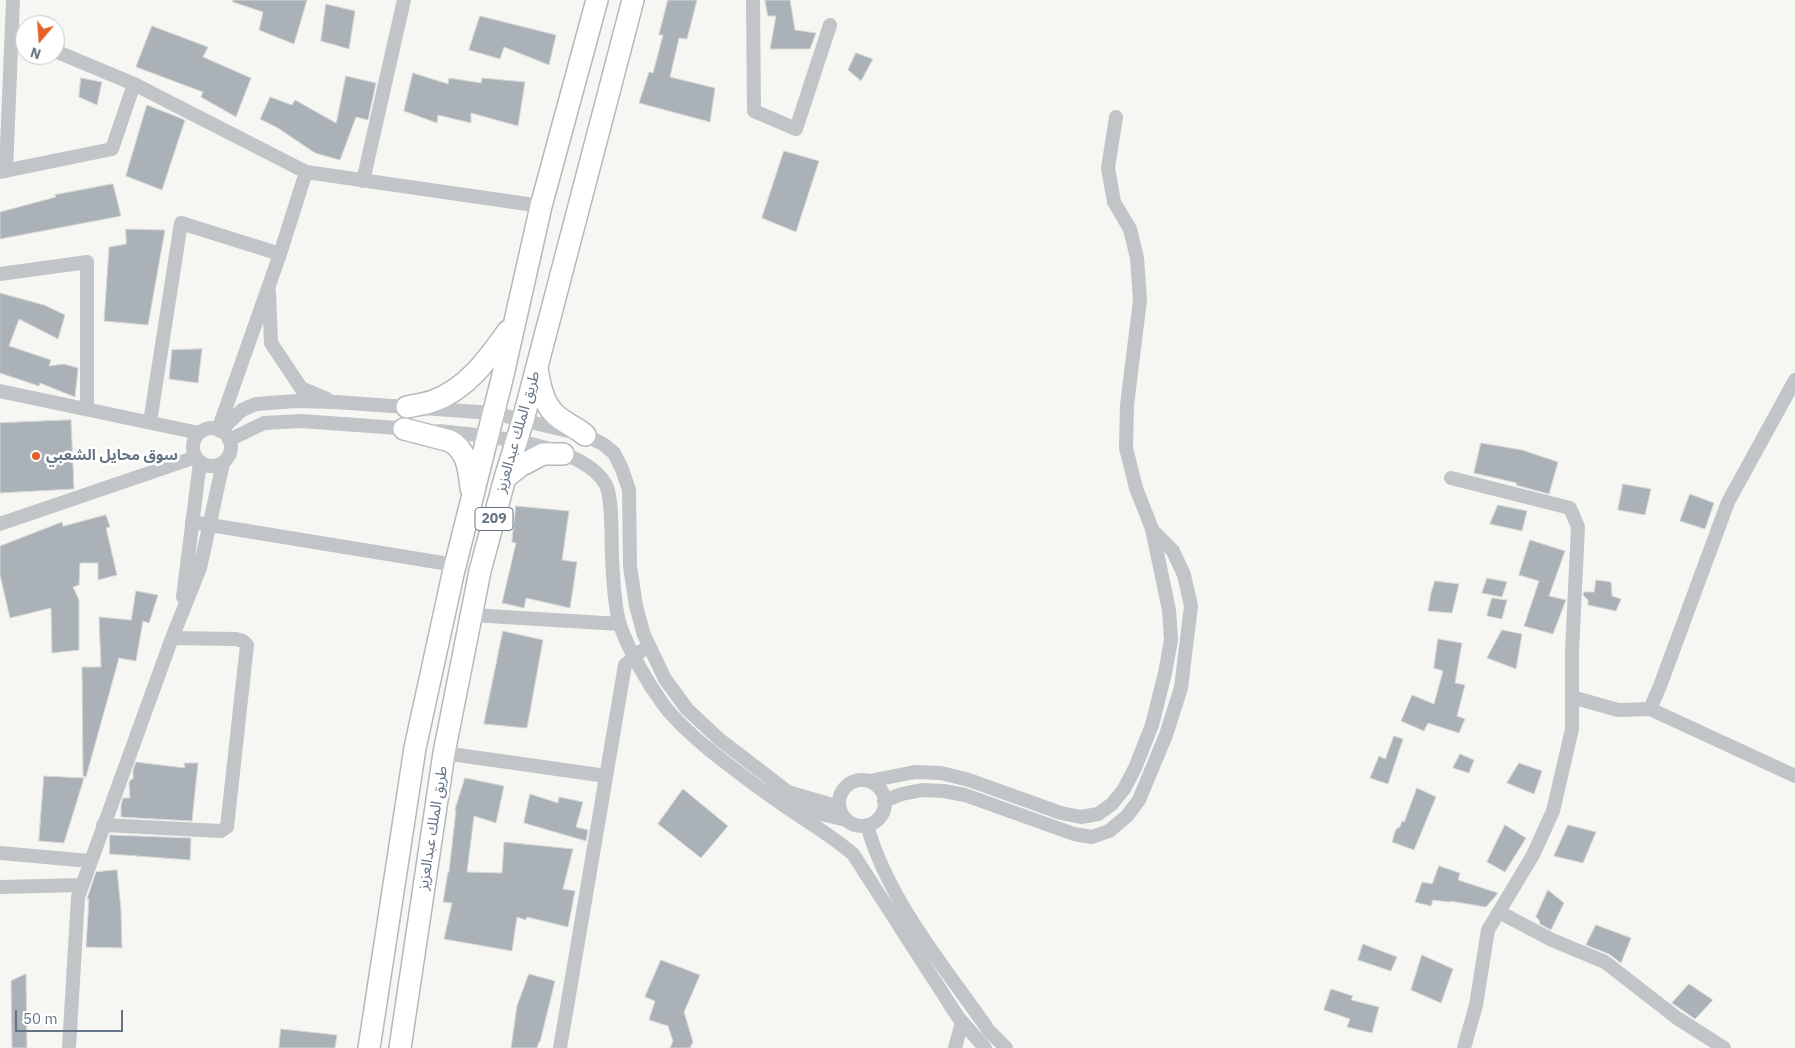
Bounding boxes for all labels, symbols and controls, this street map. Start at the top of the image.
north arrow [15,15,65,65]
text: N [28,43,43,63]
street label: طريق الملك عبدالعزيز [492,369,544,495]
place label: سوق محايل الشعبي [46,447,178,465]
marker: سوق محايل الشعبي [30,450,42,462]
road number: 209 [475,508,513,530]
street label: طريق الملك عبدالعزيز [414,765,452,891]
scale bar [18,1000,125,1032]
text: 50 m [23,1009,58,1028]

